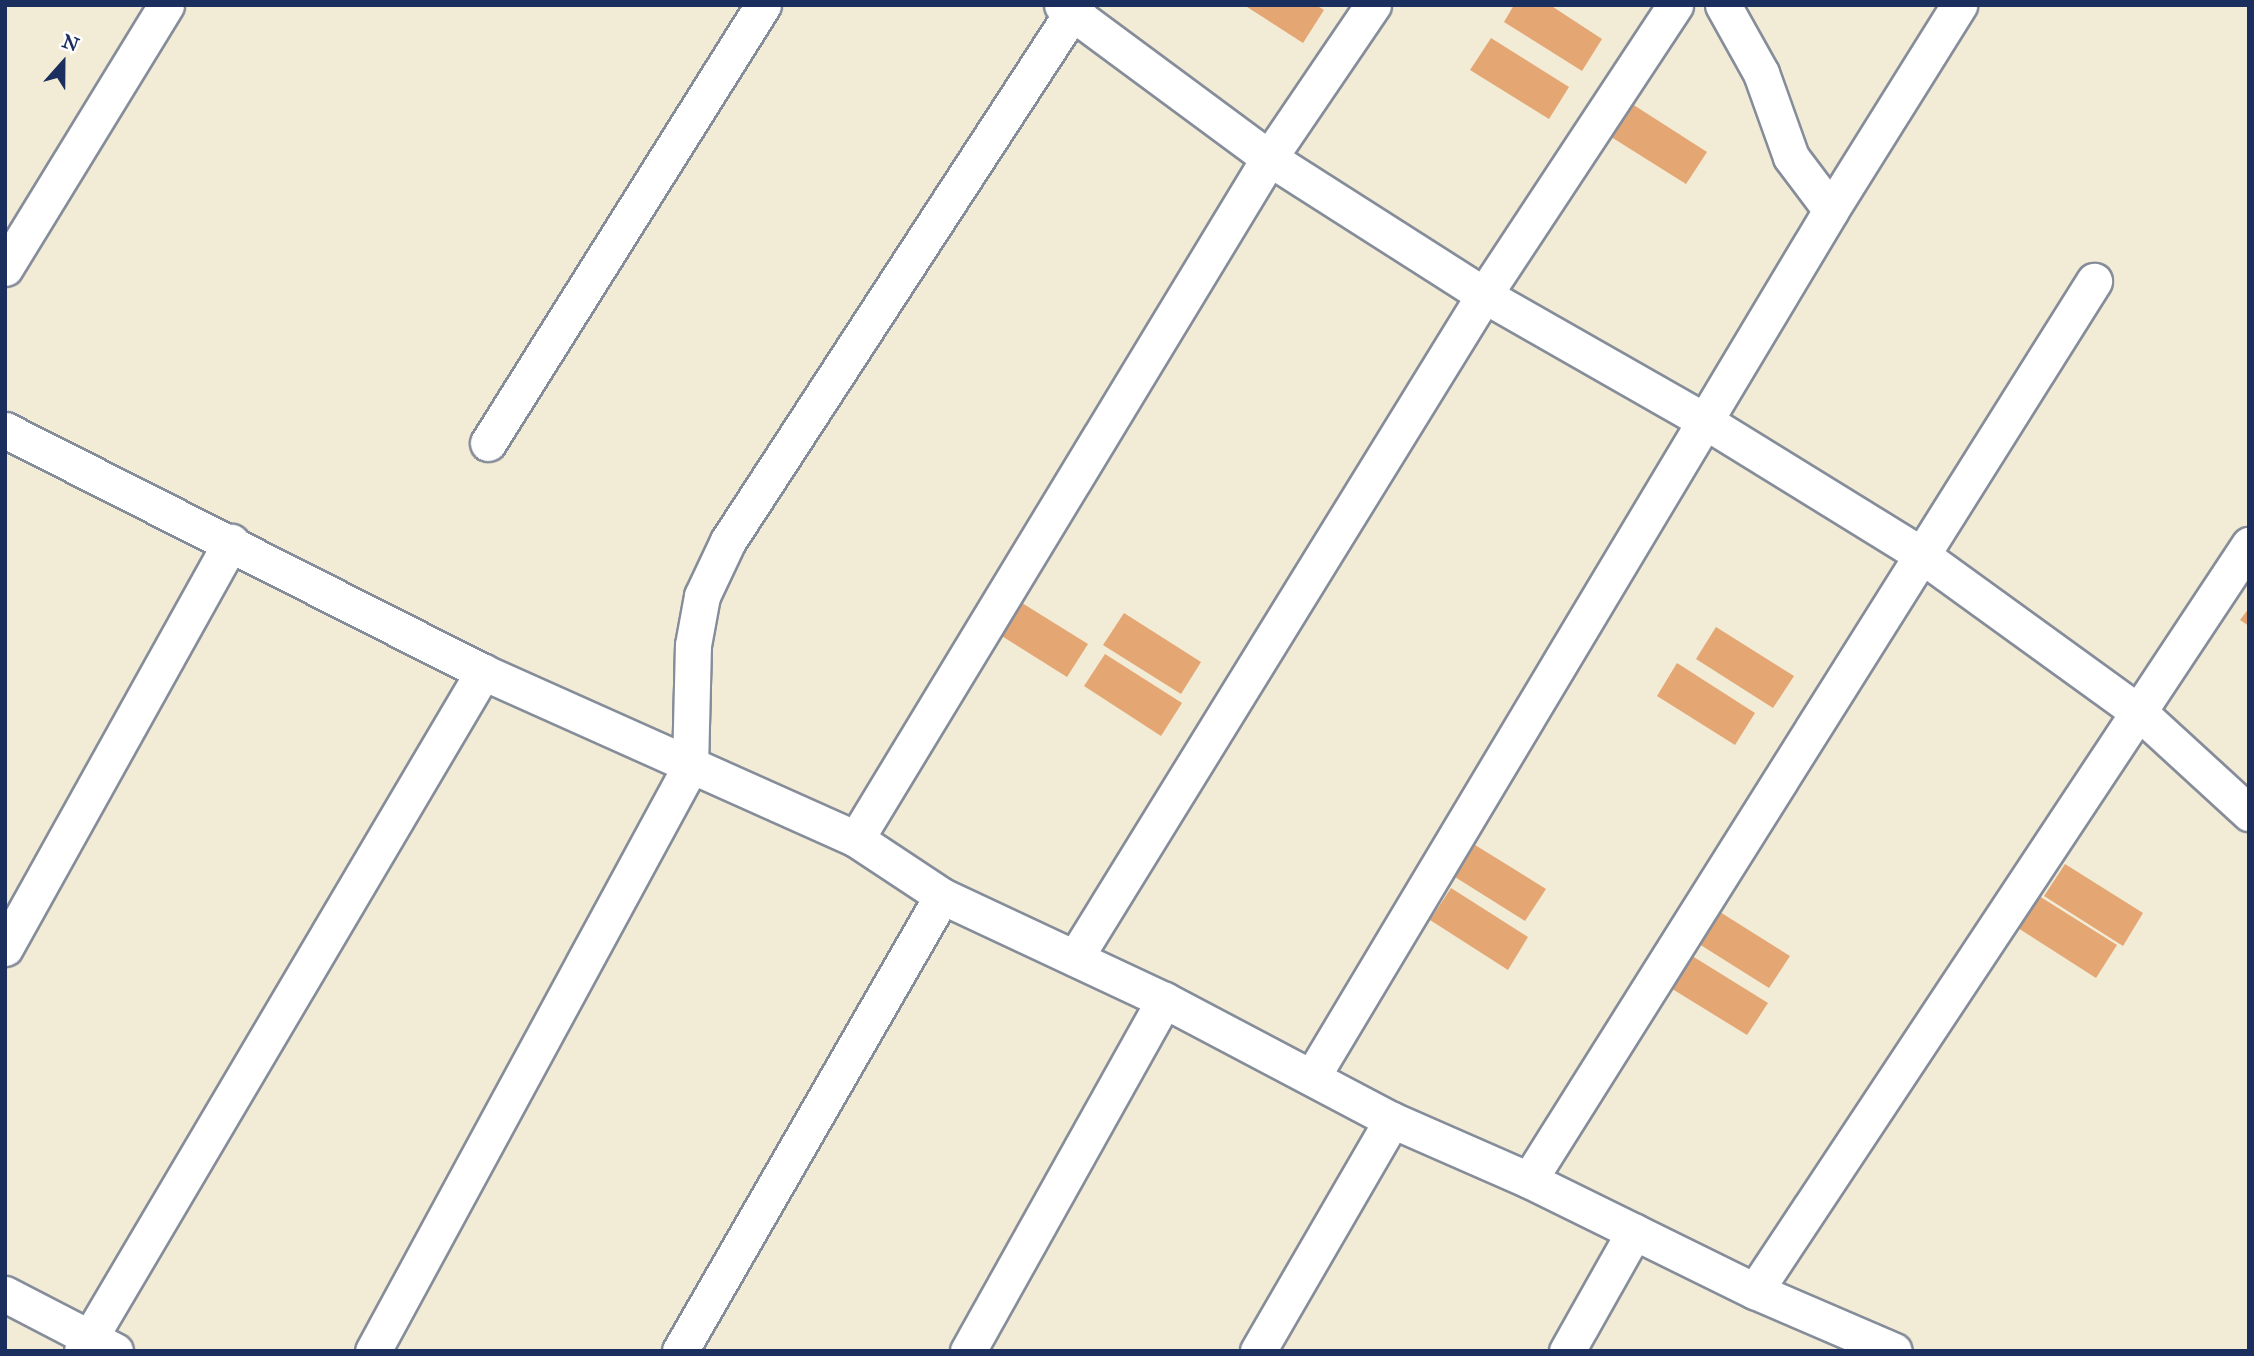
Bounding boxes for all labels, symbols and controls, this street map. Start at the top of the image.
north arrow [28,28,98,98]
text: N [59,29,82,57]

